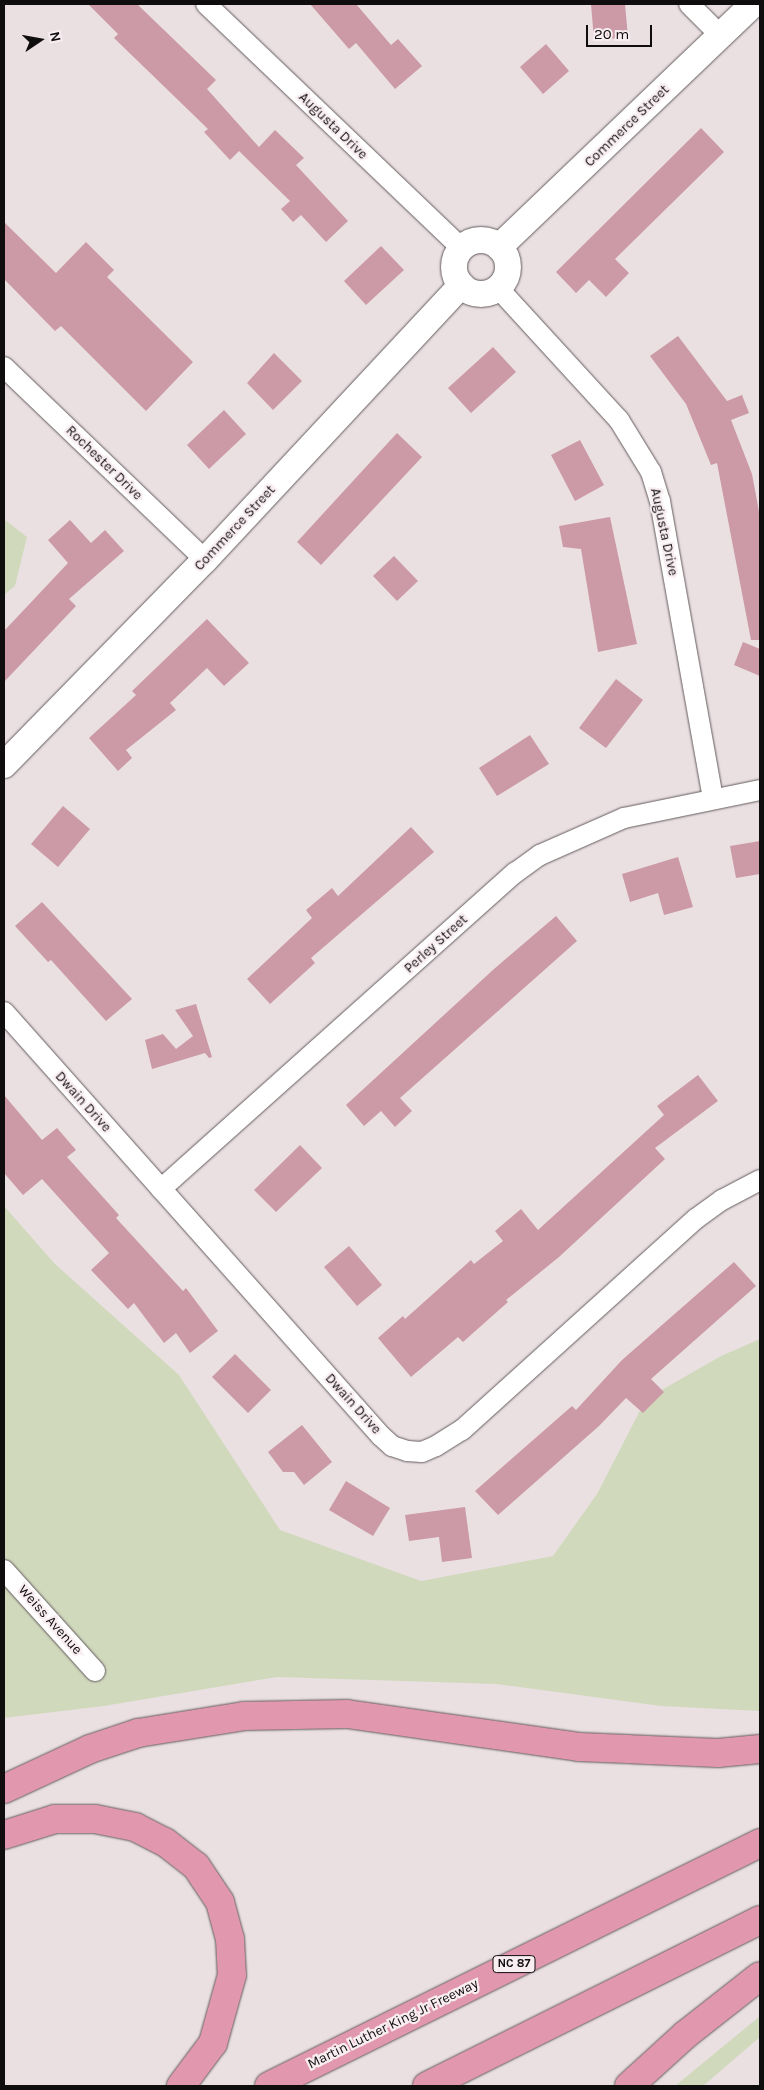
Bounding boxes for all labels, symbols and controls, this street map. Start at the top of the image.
north arrow [15,15,65,65]
scale bar [589,15,655,47]
text: 20 m [594,25,629,43]
text: N [46,30,65,43]
street label: Commerce Street [581,81,673,171]
street label: Augusta Drive [295,89,371,163]
street label: Rochester Drive [62,422,146,504]
street label: Commerce Street [191,482,279,574]
street label: Augusta Drive [647,487,681,577]
street label: Perley Street [401,911,471,977]
street label: Dwain Drive [51,1068,115,1136]
street label: Dwain Drive [321,1370,385,1438]
street label: Weiss Avenue [14,1582,86,1658]
road number: NC 87 [492,1955,536,1974]
street label: Martin Luther King Jr Freeway [305,1975,481,2073]

